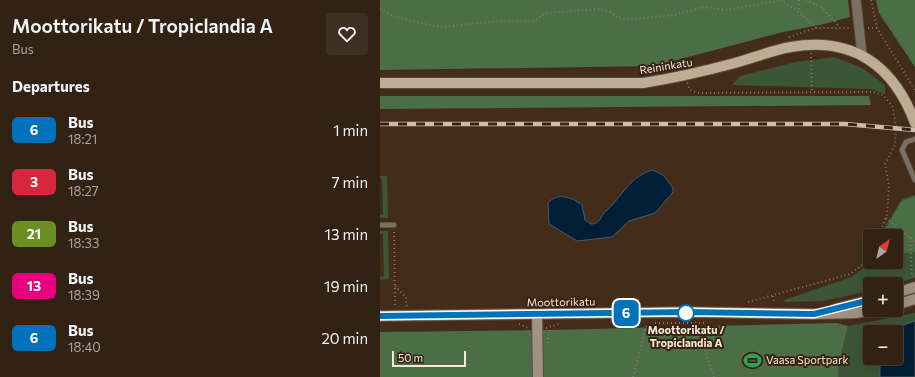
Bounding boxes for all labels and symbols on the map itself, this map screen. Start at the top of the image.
street label: Reininkatu [639,55,693,76]
north arrow [863,229,903,269]
street label: Moottorikatu [527,294,595,309]
line badge: 6 [613,300,639,326]
marker: Moottorikatu / Tropiclandia A [677,304,695,322]
place label: Moottorikatu / Tropiclandia A [647,323,725,349]
scale bar [392,349,466,368]
sports icon: Vaasa Sportpark [743,350,763,370]
place label: Vaasa Sportpark [766,353,848,366]

